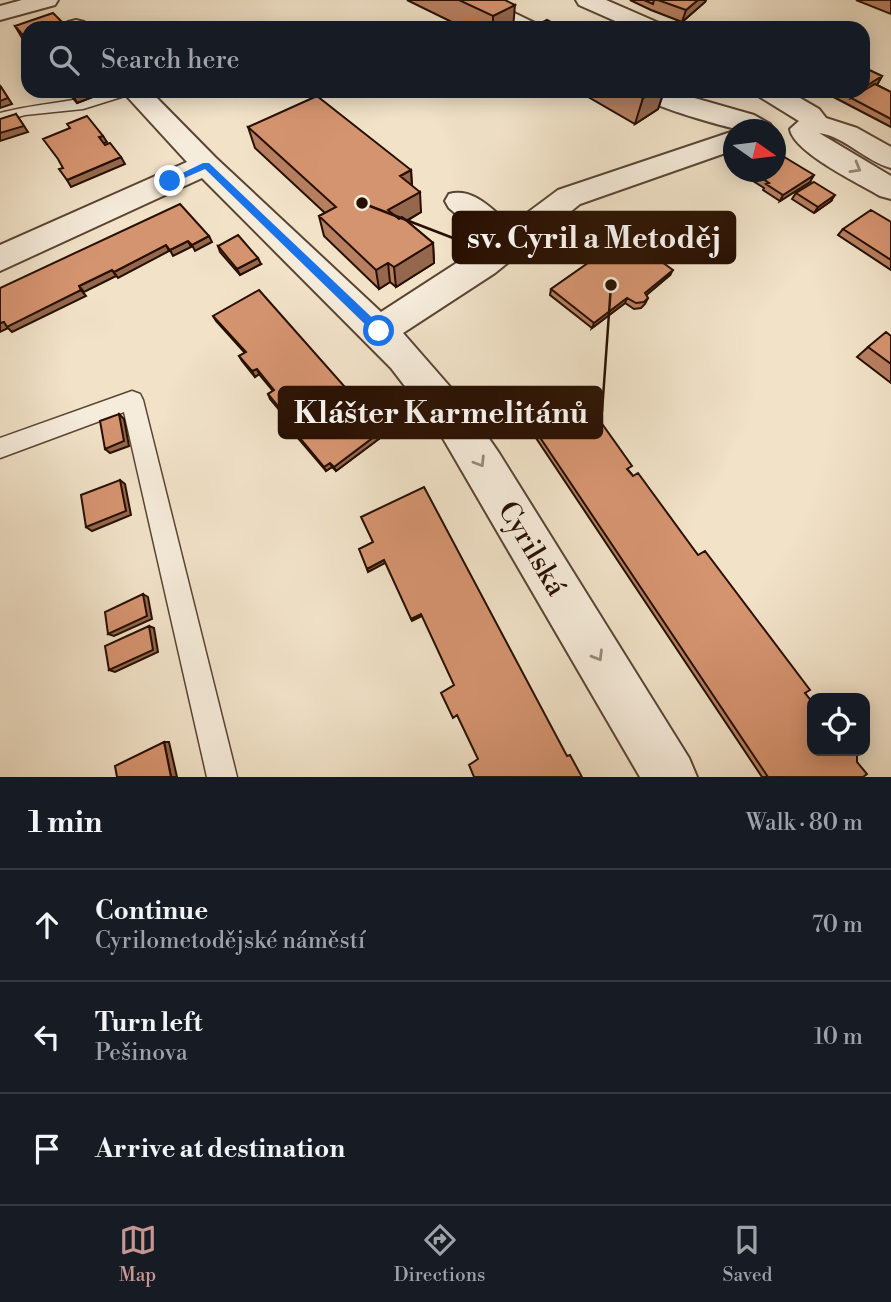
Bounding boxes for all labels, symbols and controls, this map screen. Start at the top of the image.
search box [21,21,870,98]
icon: search [45,41,83,79]
text: Search here [101,44,240,76]
north arrow [723,119,786,182]
one-way arrow [849,160,862,173]
route end [154,165,185,196]
callout: sv. Cyril a Metoděj [453,212,735,263]
text: sv. Cyril a Metoděj [467,220,721,258]
route start [363,315,394,346]
callout: Klášter Karmelitánů [279,387,602,438]
text: Klášter Karmelitánů [294,395,589,433]
one-way arrow [472,454,485,467]
street label: Cyrilská [490,495,574,603]
one-way arrow [590,649,603,662]
map controls [807,693,870,756]
button: locate [807,693,870,756]
text: 1 min [28,804,103,842]
text: Walk · 80 m [746,809,863,837]
text: Continue [95,895,208,927]
icon: ahead [28,906,66,944]
text: 70 m [812,911,863,939]
text: Cyrilometodějské náměstí [95,927,365,955]
text: Turn left [95,1007,203,1039]
icon: left [28,1018,66,1056]
text: 10 m [814,1023,863,1051]
text: Pešinova [95,1039,188,1067]
icon: arrive [28,1130,66,1168]
text: Arrive at destination [95,1133,345,1165]
tab: Map [119,1221,157,1287]
tab: Directions [394,1221,485,1287]
tab: Saved [723,1221,772,1287]

